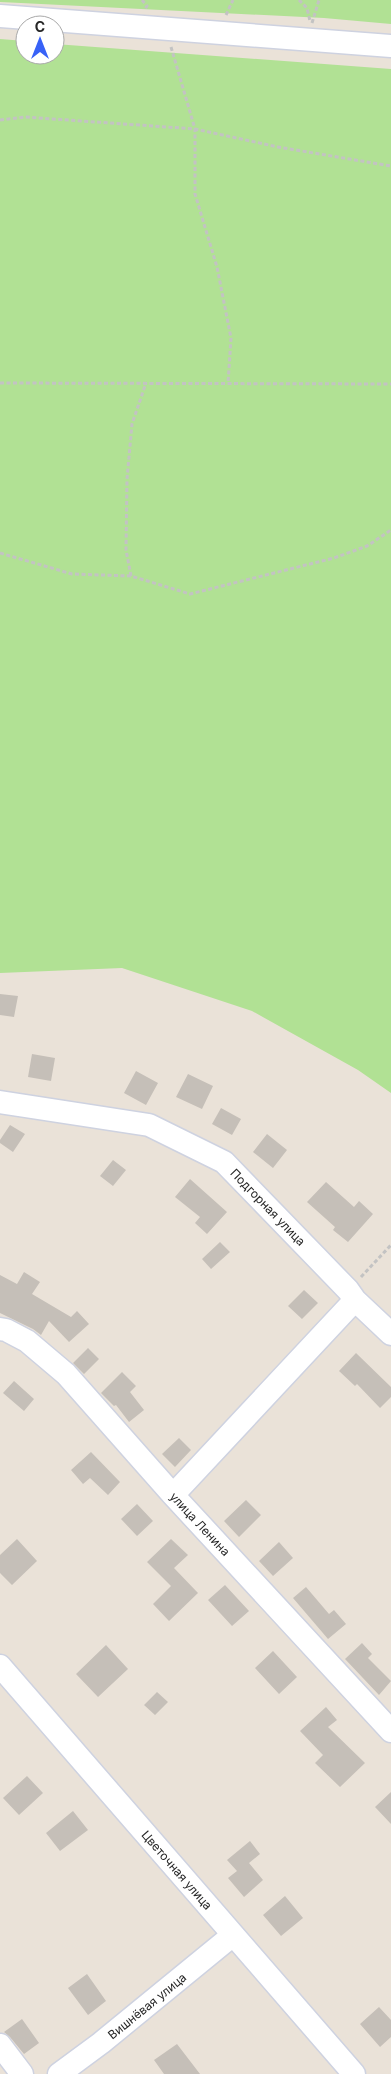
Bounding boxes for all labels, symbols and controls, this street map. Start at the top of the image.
north arrow [15,15,65,65]
text: С [35,18,45,35]
street label: Подгорная улица [227,1165,309,1249]
street label: улица Ленина [167,1489,233,1559]
street label: Цветочная улица [139,1827,215,1913]
street label: Вишнёвая улица [105,1970,189,2042]

